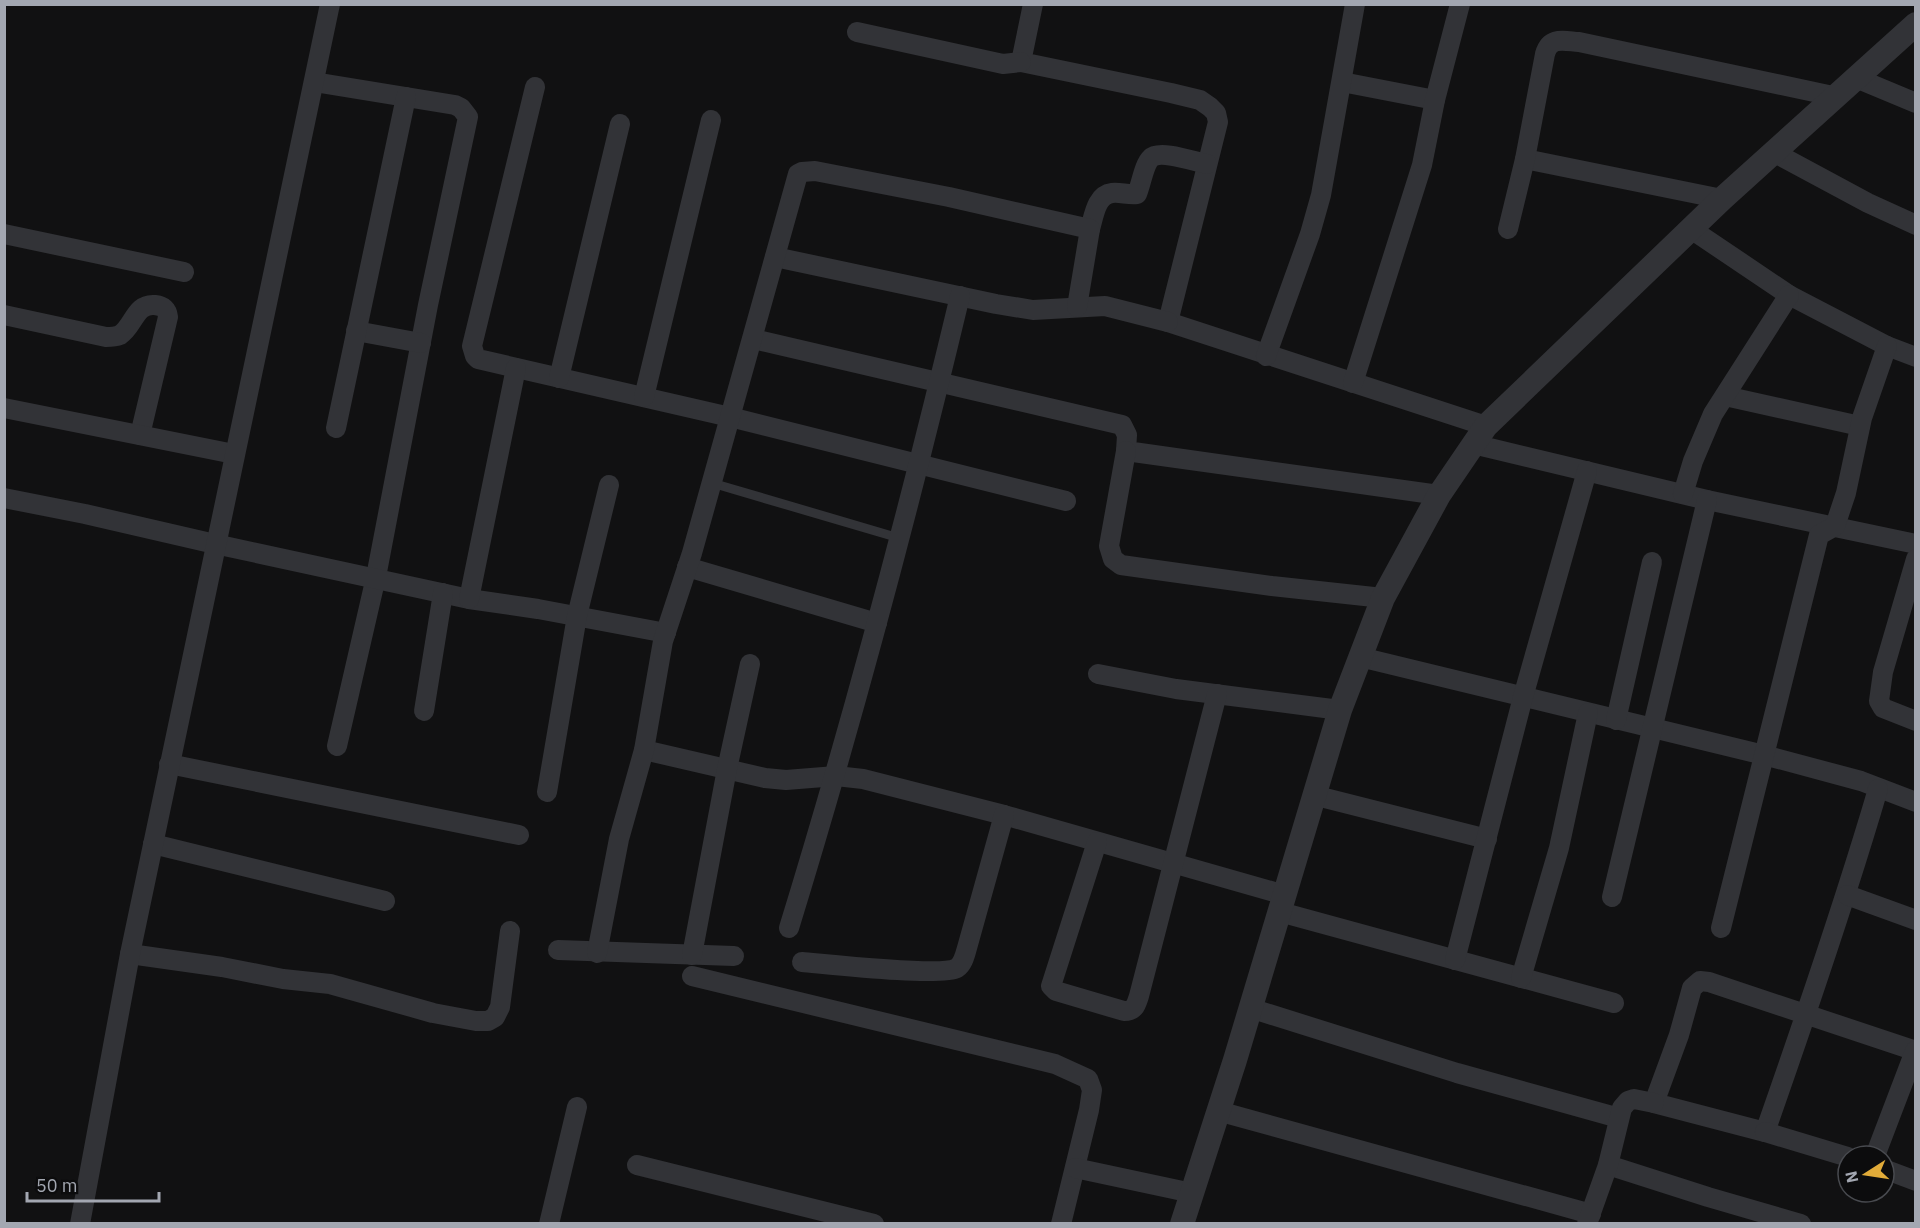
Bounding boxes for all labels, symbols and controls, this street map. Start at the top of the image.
north arrow [1836,1144,1896,1204]
scale bar [27,1165,159,1203]
text: N [1840,1169,1862,1185]
text: 50 m [36,1174,78,1197]

